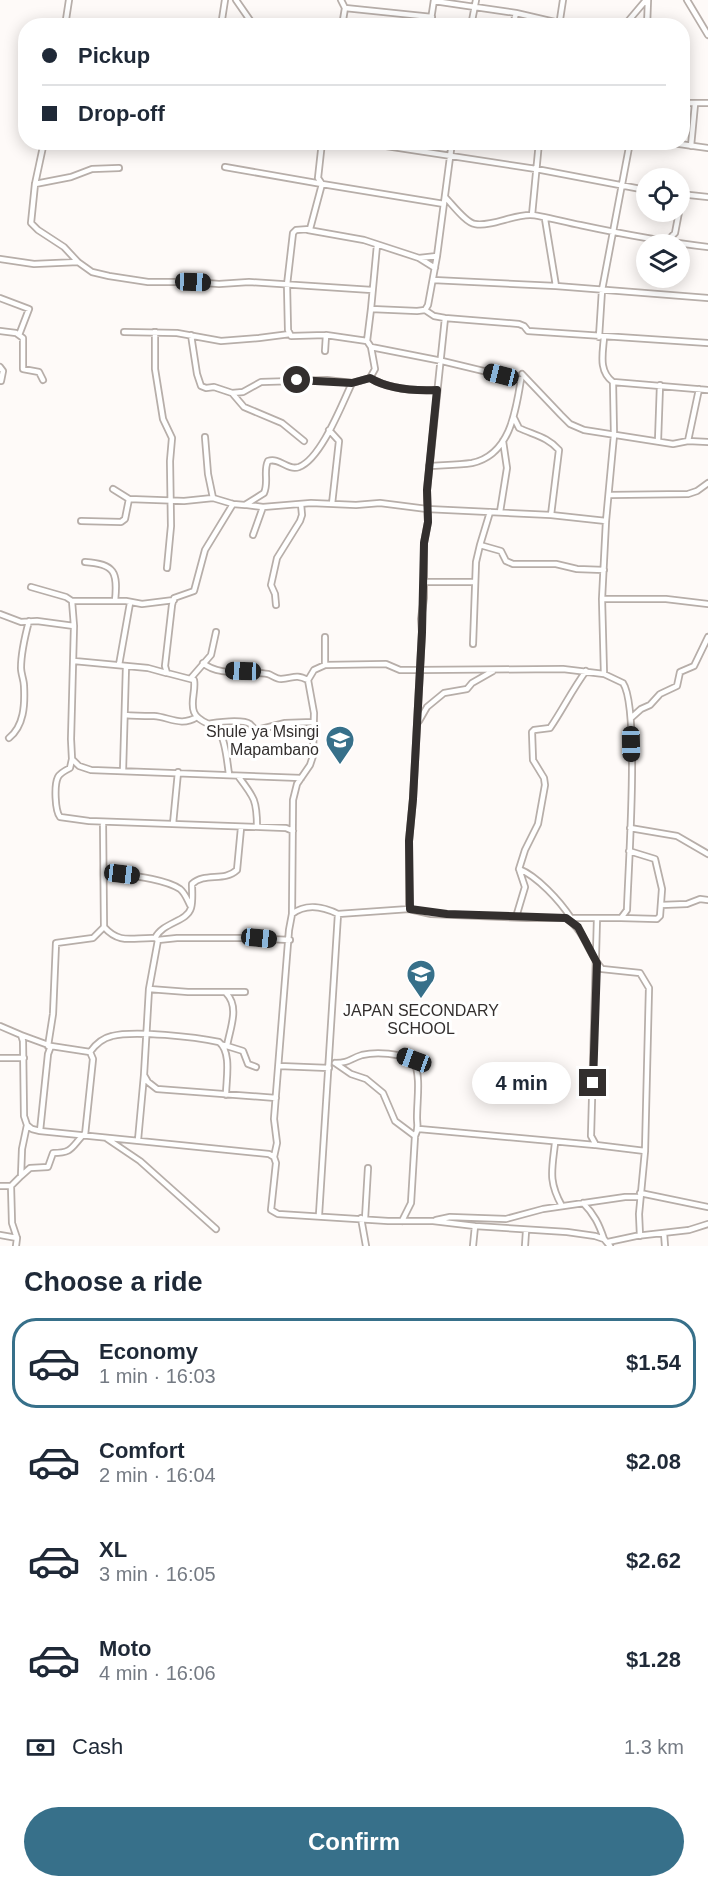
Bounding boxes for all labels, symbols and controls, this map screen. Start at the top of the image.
text: Pickup [78,43,150,68]
text: Drop-off [78,101,165,126]
map controls [636,168,690,288]
button: locate [636,168,690,222]
button: layers [636,234,690,288]
car [175,272,211,292]
car [481,362,521,388]
route start [283,366,310,393]
car [225,661,261,681]
place label: Shule ya Msingi Mapambano [206,723,319,758]
school or university icon: Shule ya Msingi Mapambano [324,724,356,766]
car [622,726,640,762]
car [103,863,141,885]
car [240,927,278,949]
school or university icon: JAPAN SECONDARY SCHOOL [405,958,437,1000]
place label: JAPAN SECONDARY SCHOOL [343,1002,499,1037]
car [394,1045,434,1075]
callout: 4 min [473,1062,572,1104]
route end [579,1069,606,1096]
text: 4 min [495,1072,548,1094]
text: Choose a ride [24,1267,203,1297]
icon: car [27,1336,81,1390]
text: Economy [99,1339,198,1364]
text: $1.54 [626,1350,681,1375]
text: 1 min · 16:03 [99,1365,216,1387]
icon: car [27,1435,81,1489]
text: Comfort [99,1438,185,1463]
text: $2.08 [626,1449,681,1474]
text: 2 min · 16:04 [99,1464,216,1486]
icon: car [27,1534,81,1588]
text: XL [99,1537,127,1562]
text: $2.62 [626,1548,681,1573]
text: 3 min · 16:05 [99,1563,216,1585]
icon: car [27,1633,81,1687]
text: Moto [99,1636,152,1661]
text: $1.28 [626,1647,681,1672]
text: 4 min · 16:06 [99,1662,216,1684]
icon: cash [24,1731,57,1764]
text: Cash [72,1734,123,1759]
text: 1.3 km [624,1736,684,1758]
button: Confirm [24,1807,684,1876]

